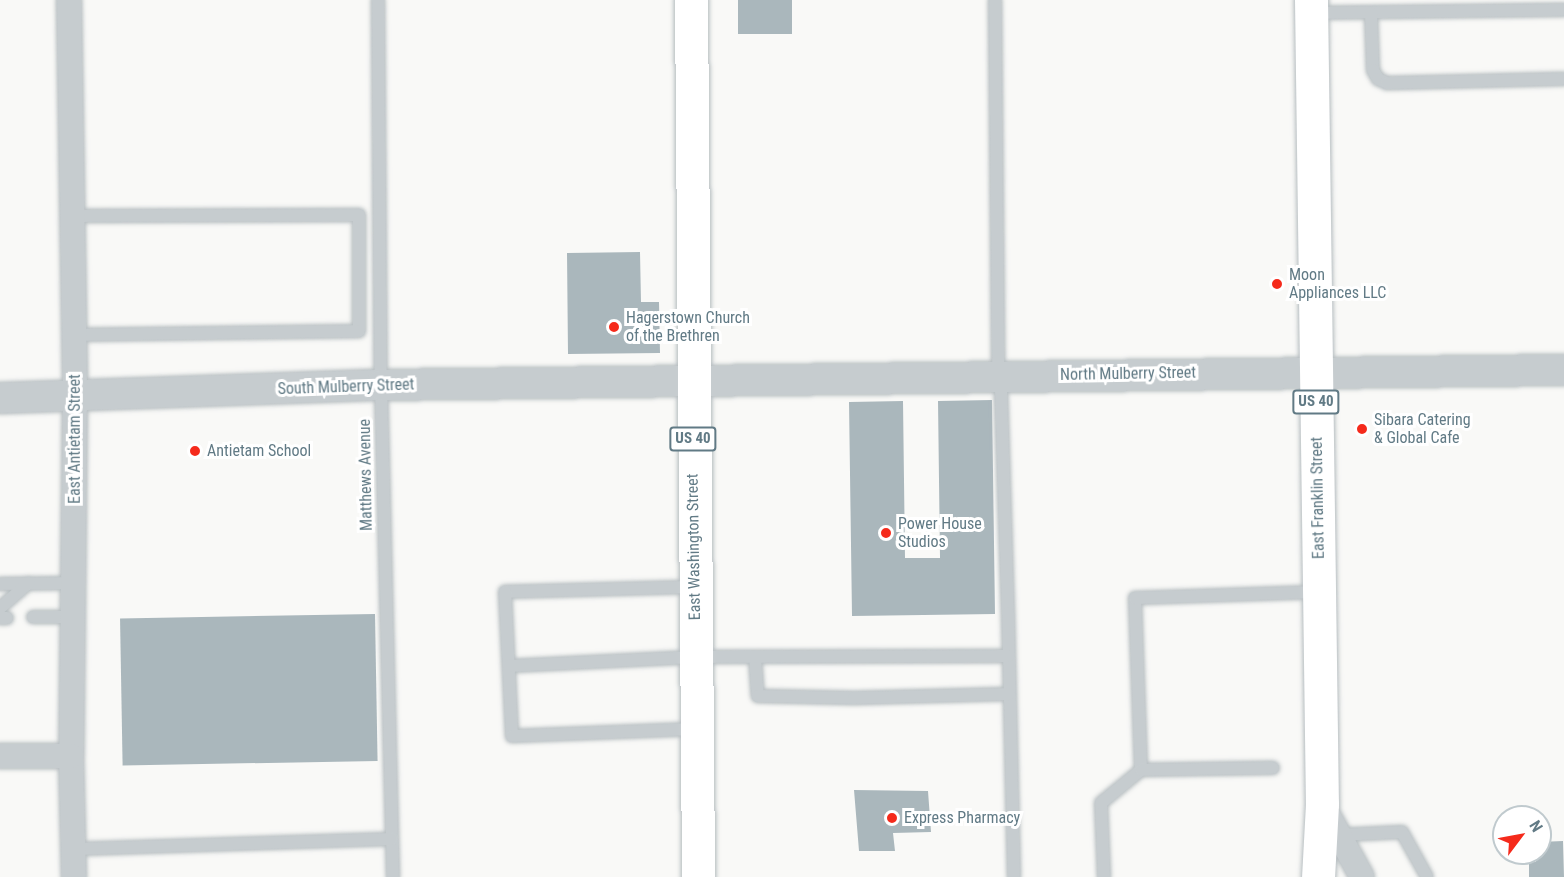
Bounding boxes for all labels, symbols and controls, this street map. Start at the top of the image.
place label: Moon Appliances LLC [1289,265,1386,303]
marker: Moon Appliances LLC [1270,277,1284,291]
place label: Hagerstown Church of the Brethren [626,308,750,346]
marker: Hagerstown Church of the Brethren [607,320,621,334]
street label: North Mulberry Street [1060,363,1196,385]
street label: East Antietam Street [65,374,85,504]
street label: South Mulberry Street [277,375,415,399]
road number: US 40 [1292,390,1340,414]
place label: Sibara Catering & Global Cafe [1374,410,1471,448]
street label: Matthews Avenue [355,419,377,531]
marker: Sibara Catering & Global Cafe [1355,422,1369,436]
road number: US 40 [669,427,717,451]
street label: East Franklin Street [1307,437,1329,559]
place label: Antietam School [207,441,311,461]
marker: Antietam School [188,444,202,458]
street label: East Washington Street [683,473,705,621]
place label: Power House Studios [898,514,982,552]
marker: Power House Studios [879,526,893,540]
north arrow [1492,805,1552,865]
place label: Express Pharmacy [904,808,1020,828]
marker: Express Pharmacy [885,811,899,825]
text: N [1525,817,1547,835]

